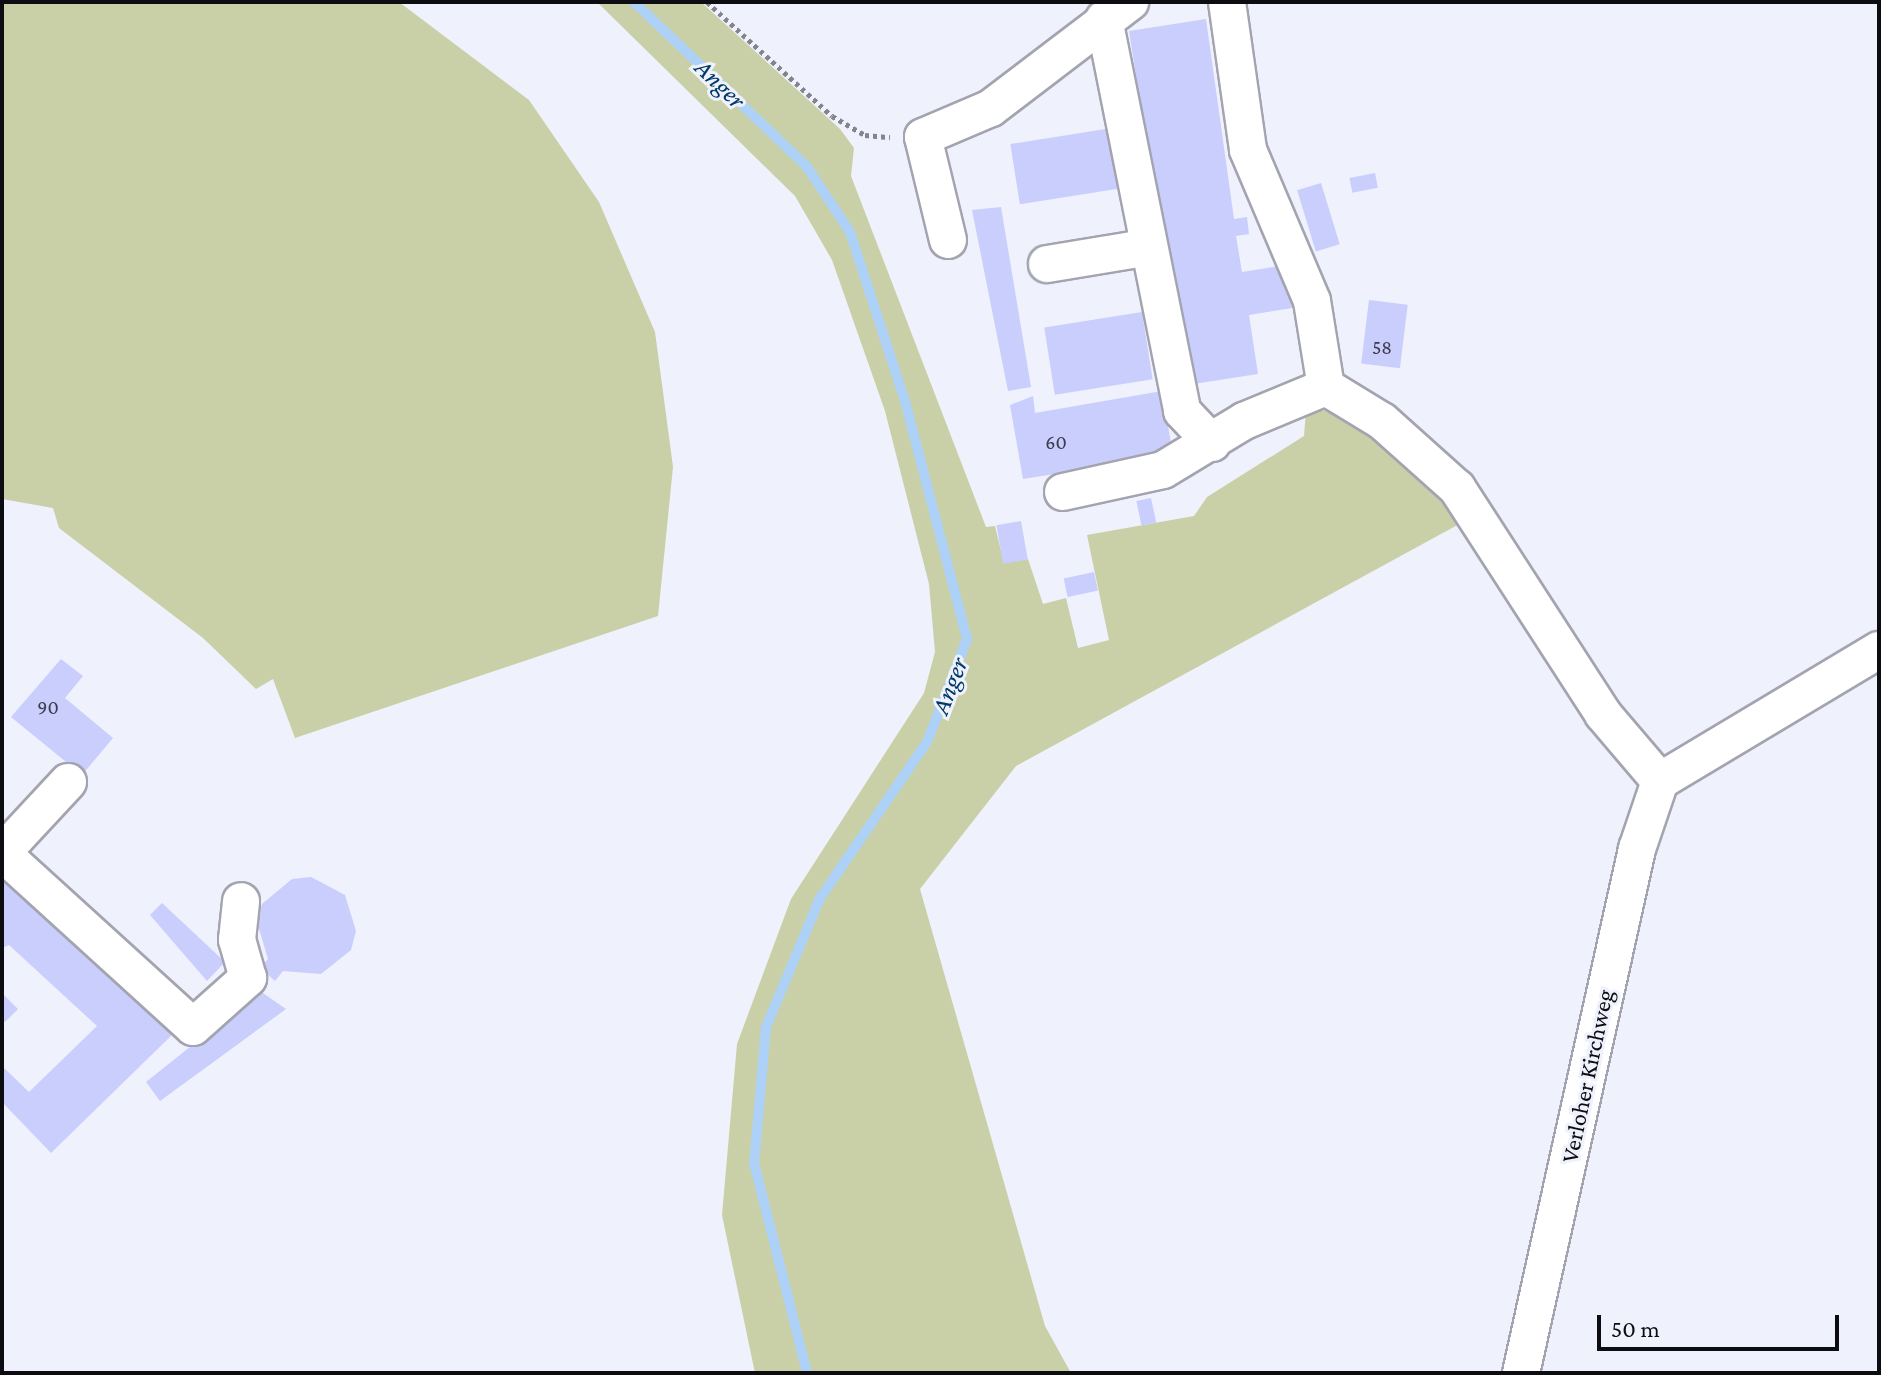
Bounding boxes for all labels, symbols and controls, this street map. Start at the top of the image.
water label: Anger [688,53,752,115]
house number: 58 [1372,335,1392,359]
house number: 60 [1045,430,1067,454]
water label: Anger [925,653,975,719]
house number: 90 [37,695,59,719]
street label: Verloher Kirchweg [1555,987,1619,1165]
scale bar [1601,1299,1843,1349]
text: 50 m [1611,1315,1660,1342]

